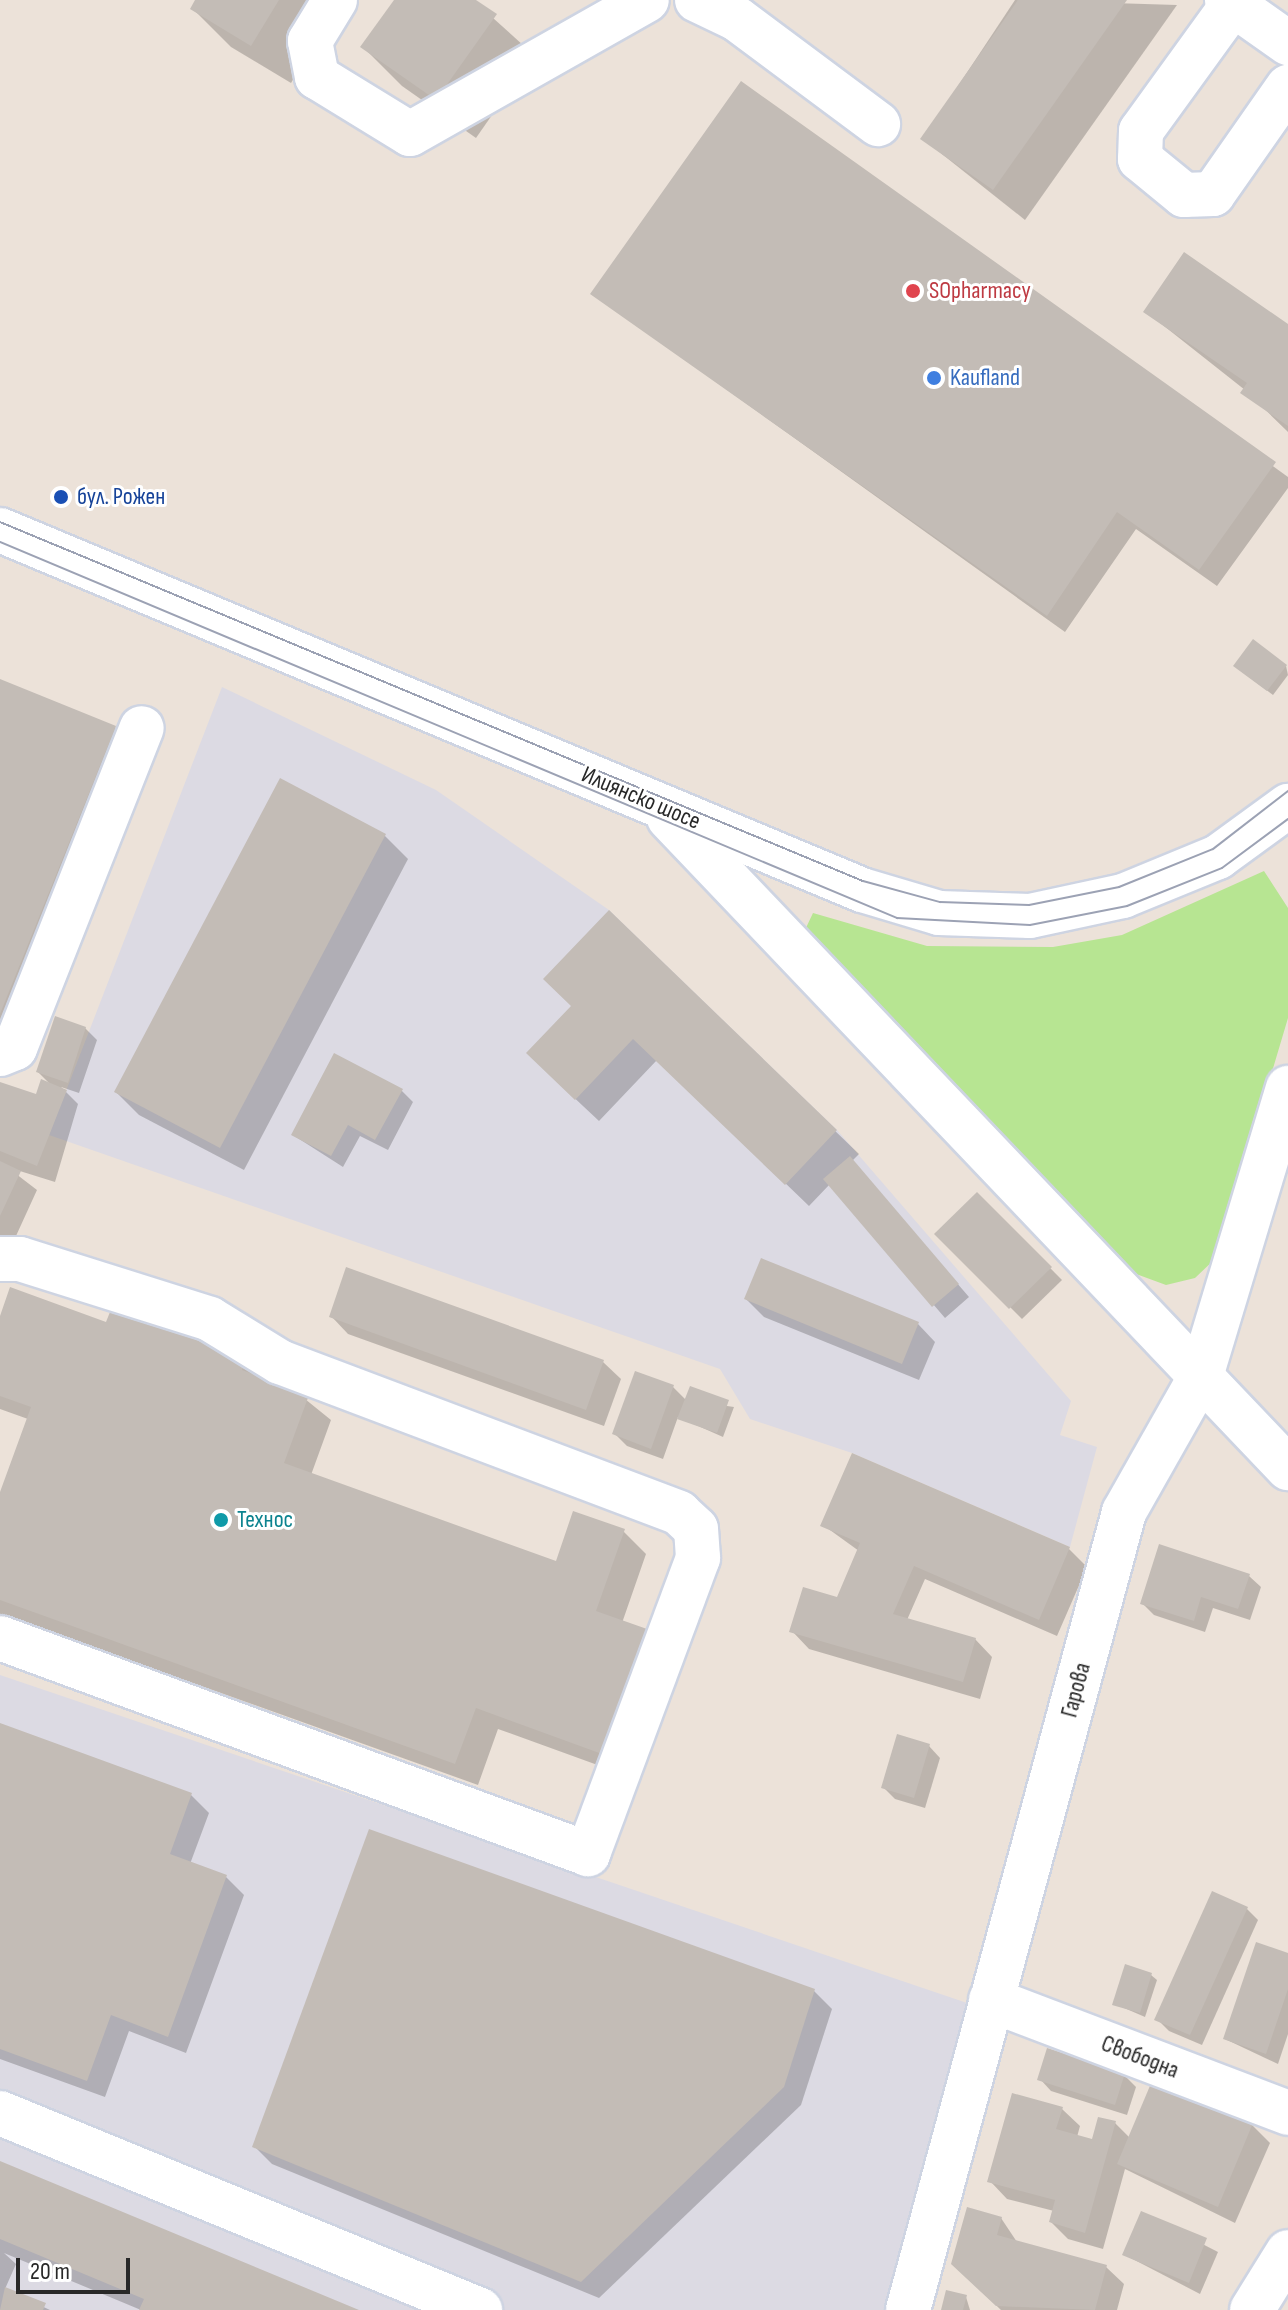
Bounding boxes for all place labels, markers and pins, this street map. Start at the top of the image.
place label: SOpharmacy [929,277,1031,305]
marker: SOpharmacy [904,282,922,300]
place label: Kaufland [950,364,1020,392]
marker: Kaufland [925,369,943,387]
place label: бул. Рожен [77,483,165,511]
marker: бул. Рожен [52,488,70,506]
place label: Технос [237,1506,293,1534]
marker: Технос [212,1511,230,1529]

